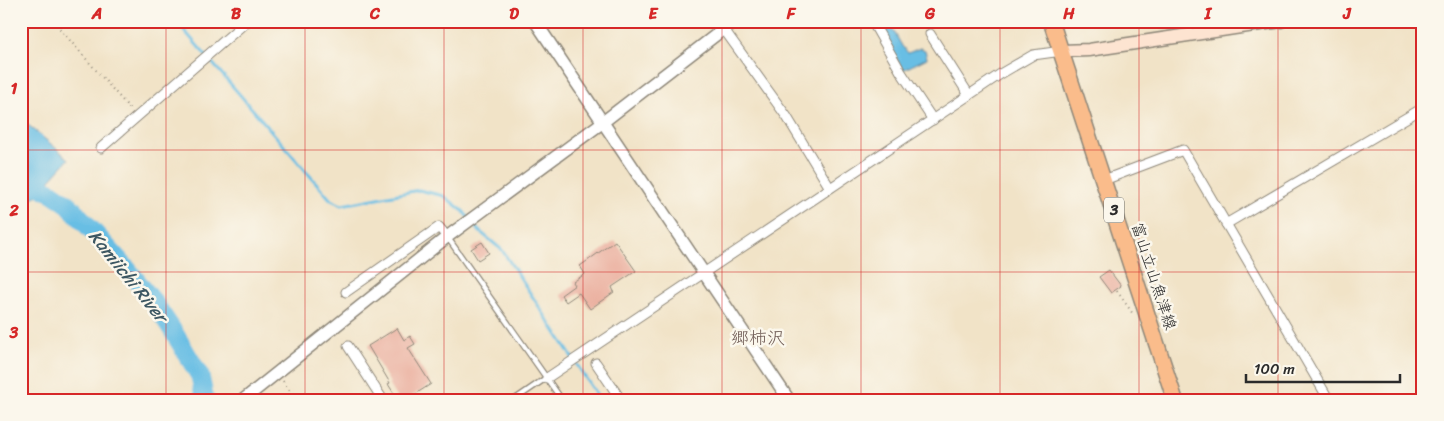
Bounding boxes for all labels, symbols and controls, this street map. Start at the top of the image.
text: A [91,0,102,28]
text: B [231,0,242,28]
text: C [369,0,381,28]
text: D [509,0,519,28]
text: E [649,0,659,28]
text: F [786,0,797,28]
text: G [924,0,936,28]
text: H [1062,0,1075,28]
text: I [1204,0,1213,28]
text: J [1342,0,1352,28]
text: 1 [11,74,18,103]
text: 2 [8,196,19,225]
road number: 3 [1104,198,1124,222]
street label: 富山立山魚津線 [1123,218,1185,334]
water label: Kamiichi River [80,222,178,332]
text: 3 [9,318,19,347]
district label: 郷柿沢 [731,322,785,354]
scale bar [1246,351,1400,383]
text: 100 m [1254,356,1295,382]

